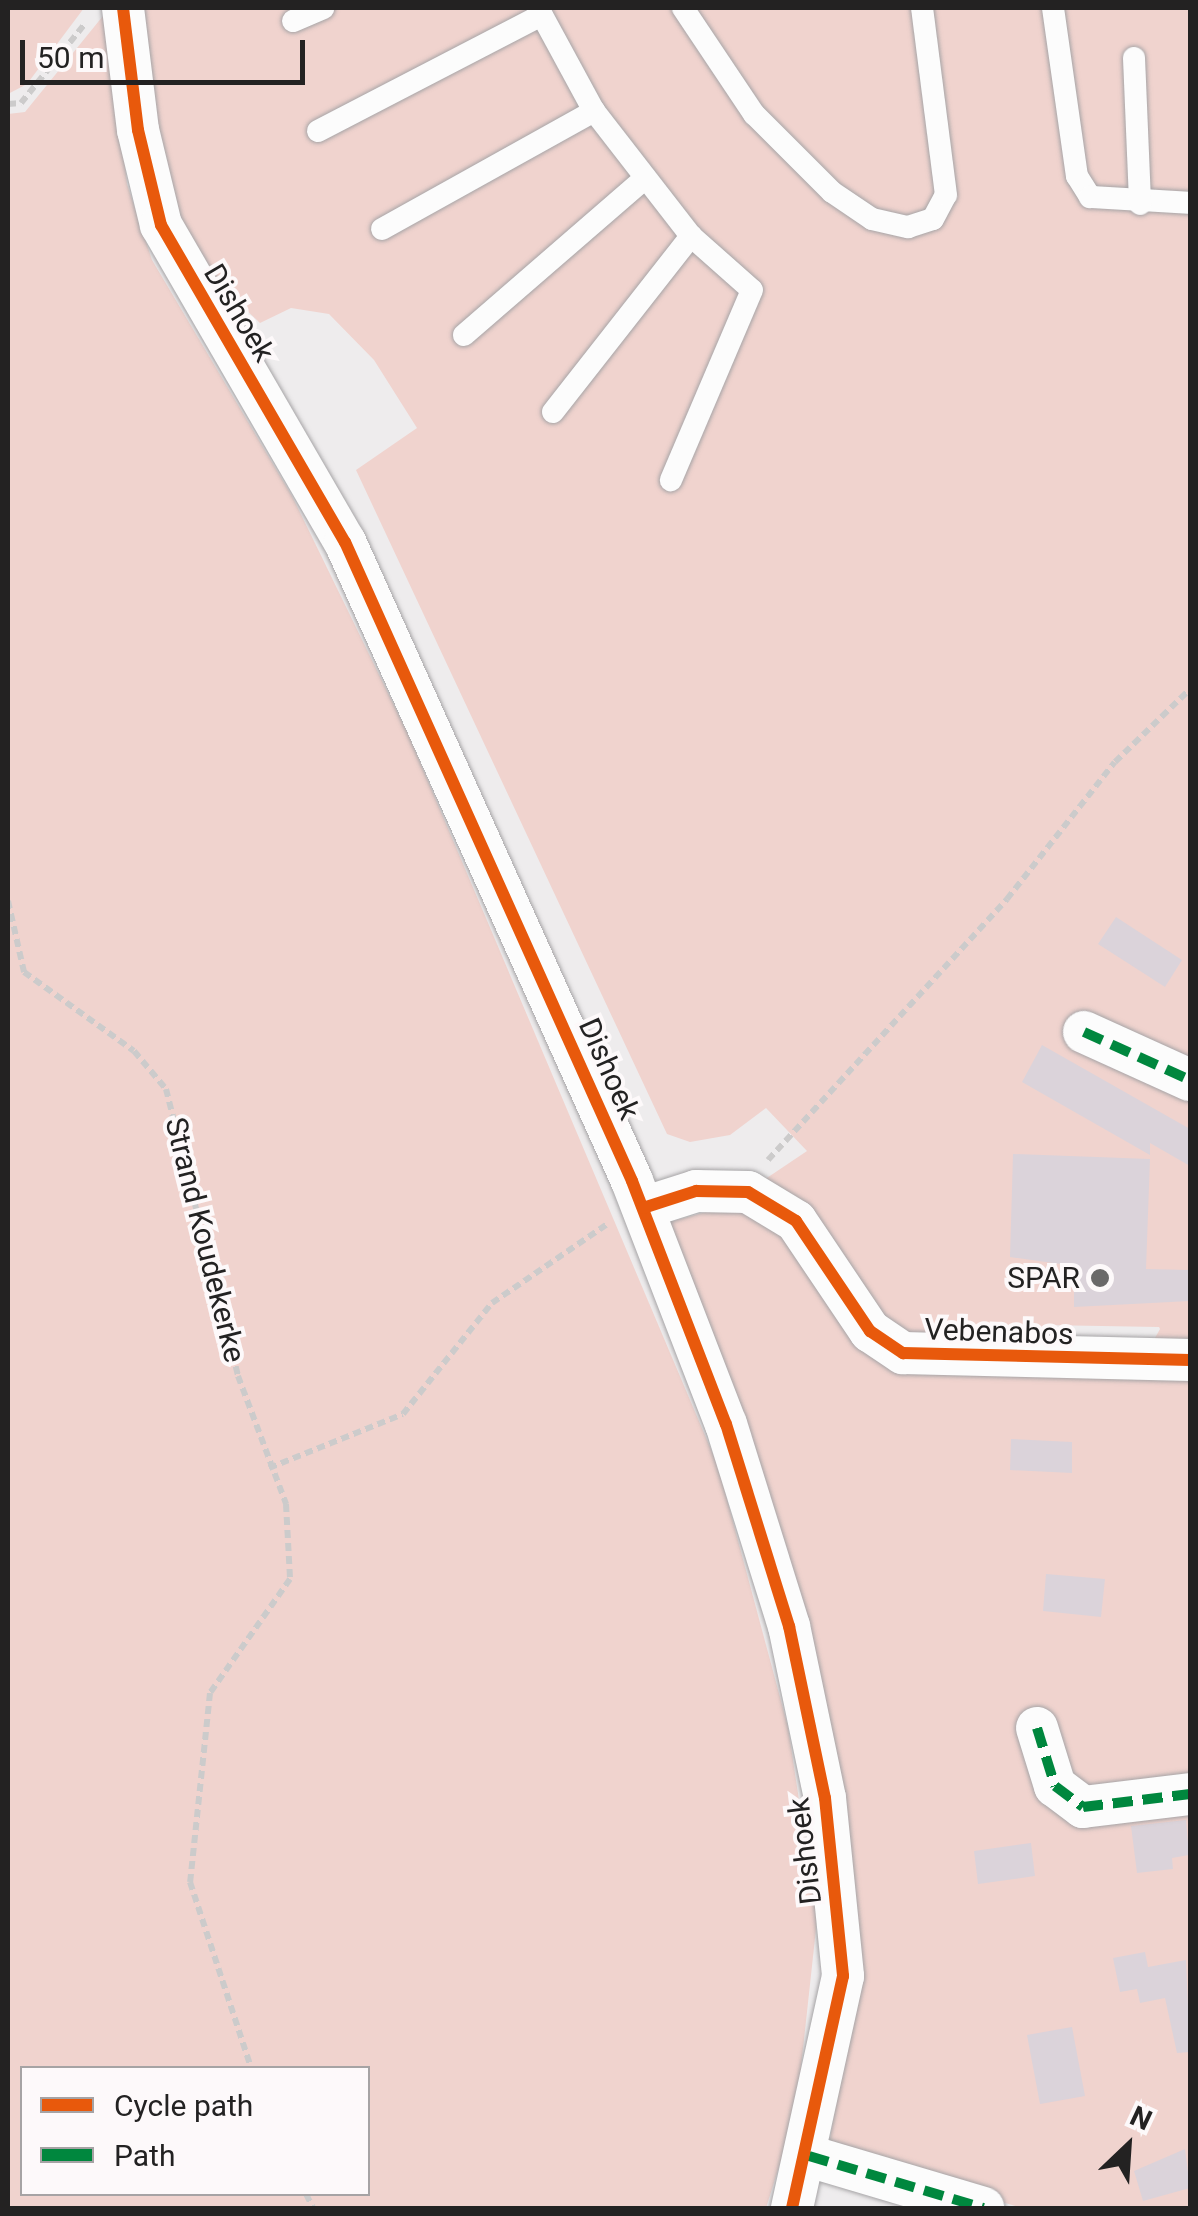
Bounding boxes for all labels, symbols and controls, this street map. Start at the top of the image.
scale bar [25,20,310,82]
text: 50 m [37,40,104,75]
street label: Dishoek [196,258,282,368]
street label: Dishoek [571,1013,647,1125]
street label: Strand Koudekerke [157,1114,253,1366]
place label: SPAR [1007,1260,1080,1296]
marker: SPAR [1089,1267,1111,1289]
street label: Vebenabos [924,1311,1074,1353]
street label: Dishoek [781,1796,829,1906]
legend [20,2066,370,2196]
text: Cycle path [114,2088,253,2123]
north arrow [1078,2096,1178,2196]
text: N [1125,2099,1157,2137]
text: Path [114,2138,175,2173]

